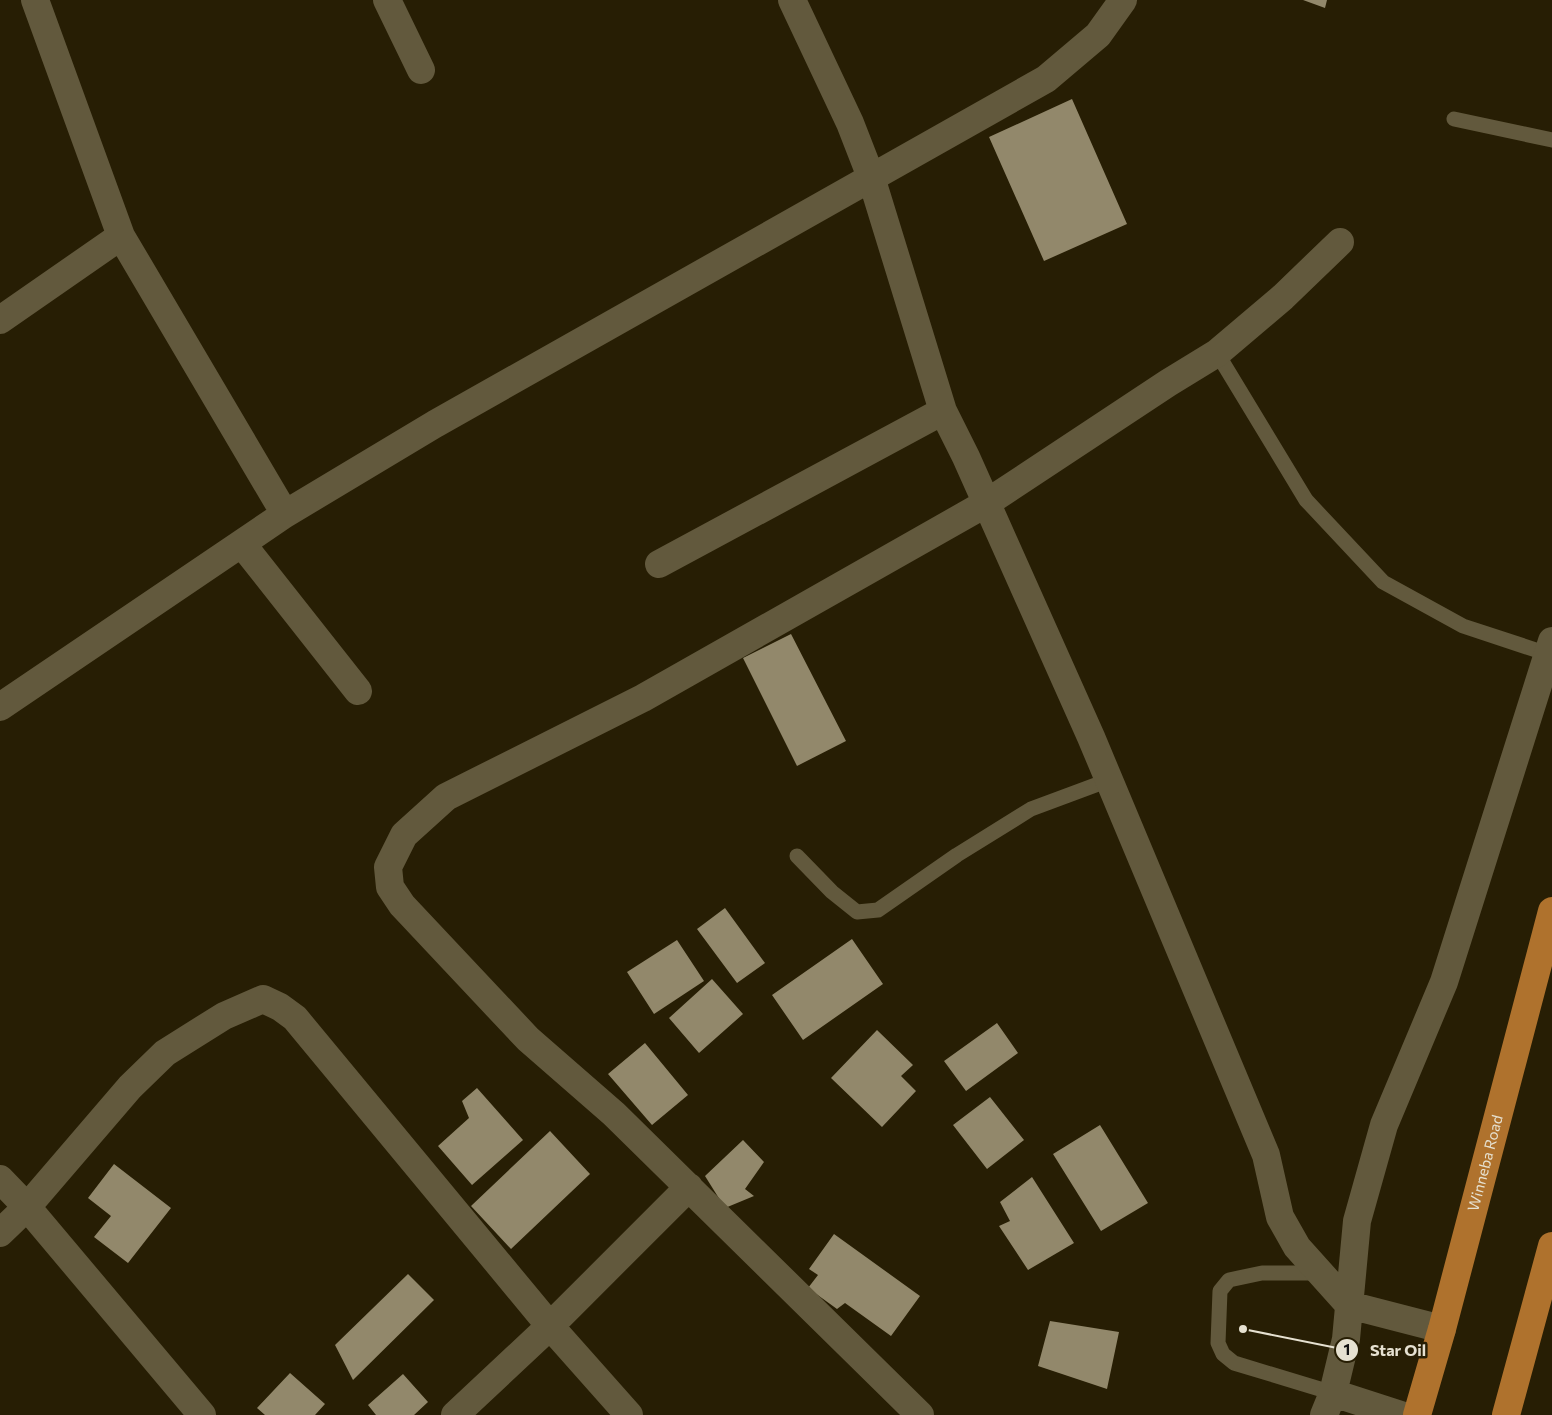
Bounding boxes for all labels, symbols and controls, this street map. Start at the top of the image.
street label: Winneba Road [1463,1113,1506,1213]
callout: Star Oil [1335,1335,1436,1366]
text: 1 [1344,1340,1350,1358]
text: Star Oil [1370,1340,1426,1359]

